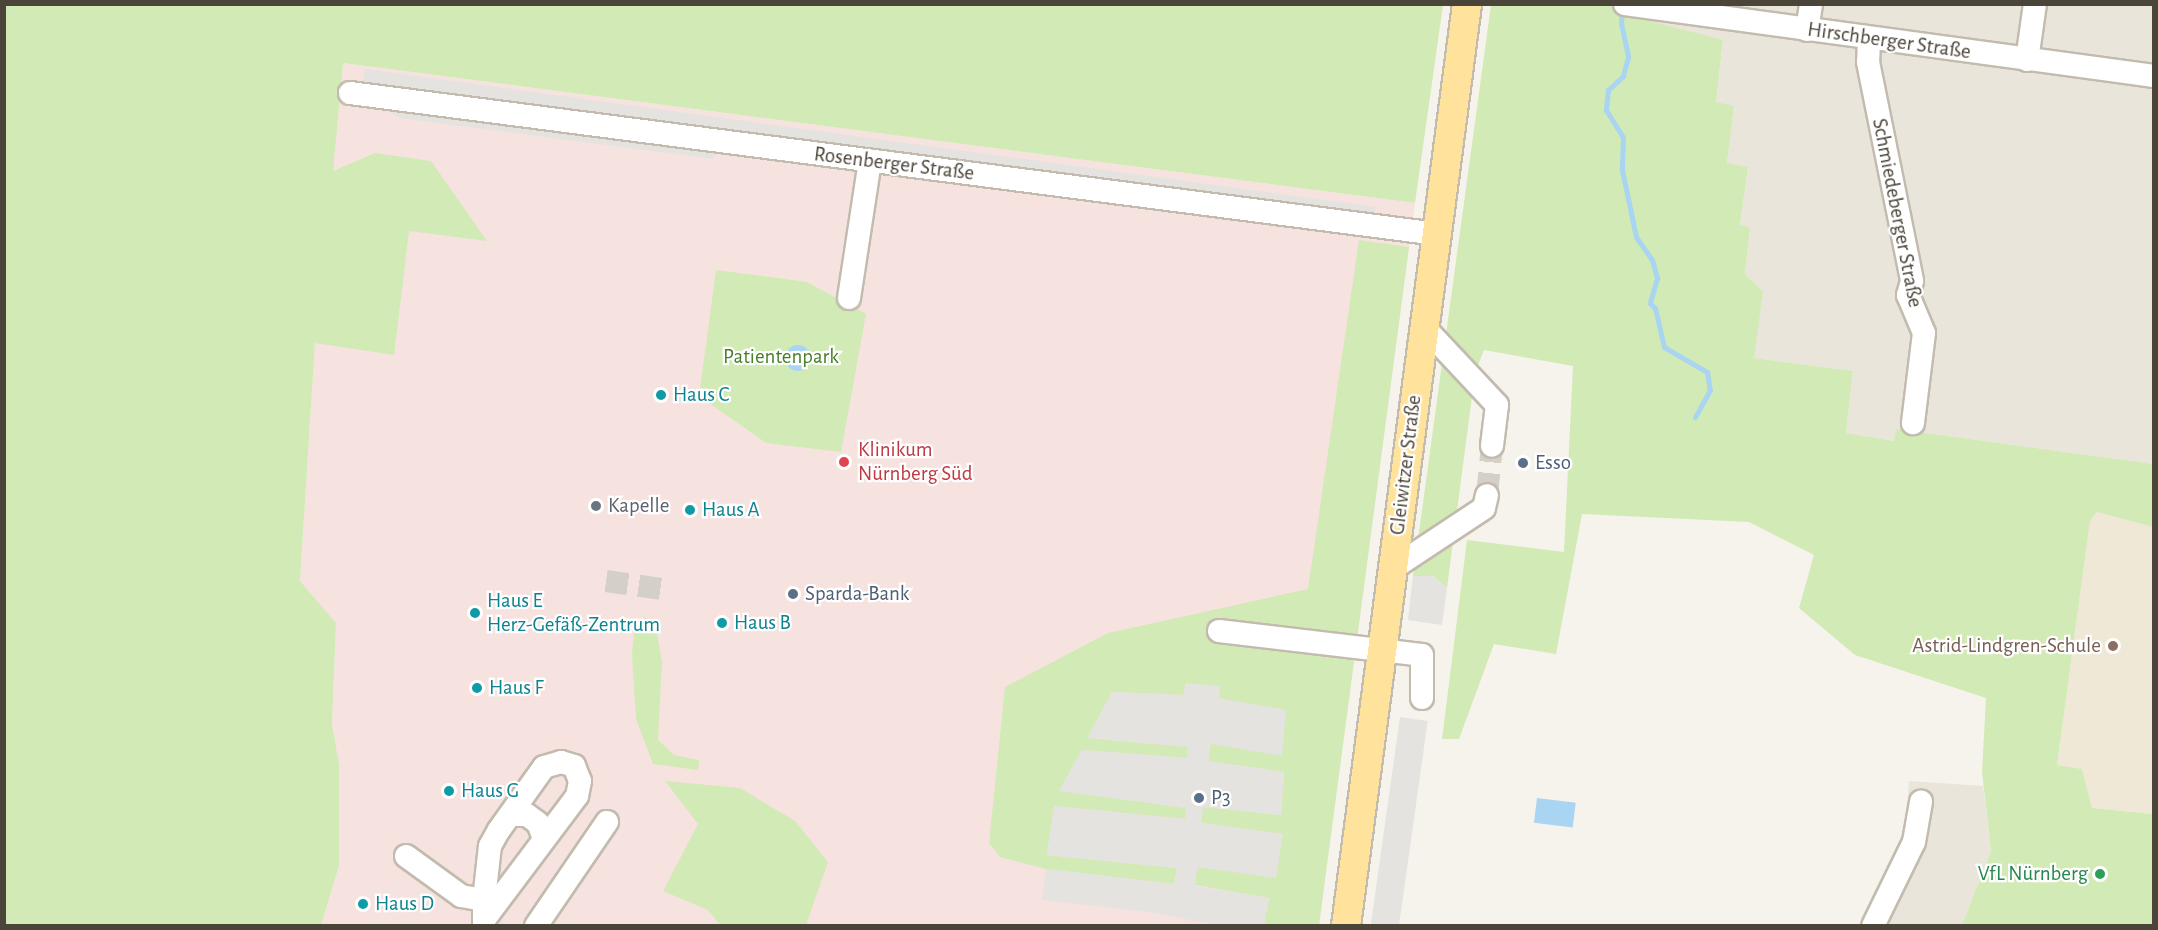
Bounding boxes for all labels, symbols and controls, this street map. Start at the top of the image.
street label: Hirschberger Straße [1806,17,1972,65]
street label: Schmiedeberger Straße [1866,116,1928,310]
street label: Rosenberger Straße [813,142,975,186]
park label: Patientenpark [723,344,839,370]
place label: Haus C [673,382,730,408]
marker: Haus C [654,388,668,402]
street label: Gleiwitzer Straße [1385,394,1427,536]
place label: Klinikum Nürnberg Süd [858,437,973,487]
place label: Esso [1535,450,1571,476]
marker: Klinikum Nürnberg Süd [835,453,853,471]
marker: Esso [1516,456,1530,470]
place label: Kapelle [608,493,669,519]
place label: Haus A [702,497,760,523]
marker: Kapelle [589,499,603,513]
marker: Haus A [683,503,697,517]
place label: Sparda-Bank [805,581,909,607]
marker: Sparda-Bank [786,587,800,601]
place label: Haus E Herz-Gefäß-Zentrum [487,588,660,638]
marker: Haus E Herz-Gefäß-Zentrum [468,606,482,620]
place label: Haus B [734,610,791,636]
marker: Haus B [715,616,729,630]
place label: Astrid-Lindgren-Schule [1912,633,2101,659]
marker: Astrid-Lindgren-Schule [2106,639,2120,653]
place label: Haus F [489,675,544,701]
marker: Haus F [470,681,484,695]
place label: Haus G [461,778,519,804]
marker: Haus G [442,784,456,798]
place label: P3 [1211,785,1231,811]
marker: P3 [1192,791,1206,805]
place label: VfL Nürnberg [1978,861,2088,887]
marker: VfL Nürnberg [2093,867,2107,881]
place label: Haus D [375,891,434,917]
marker: Haus D [356,897,370,911]

